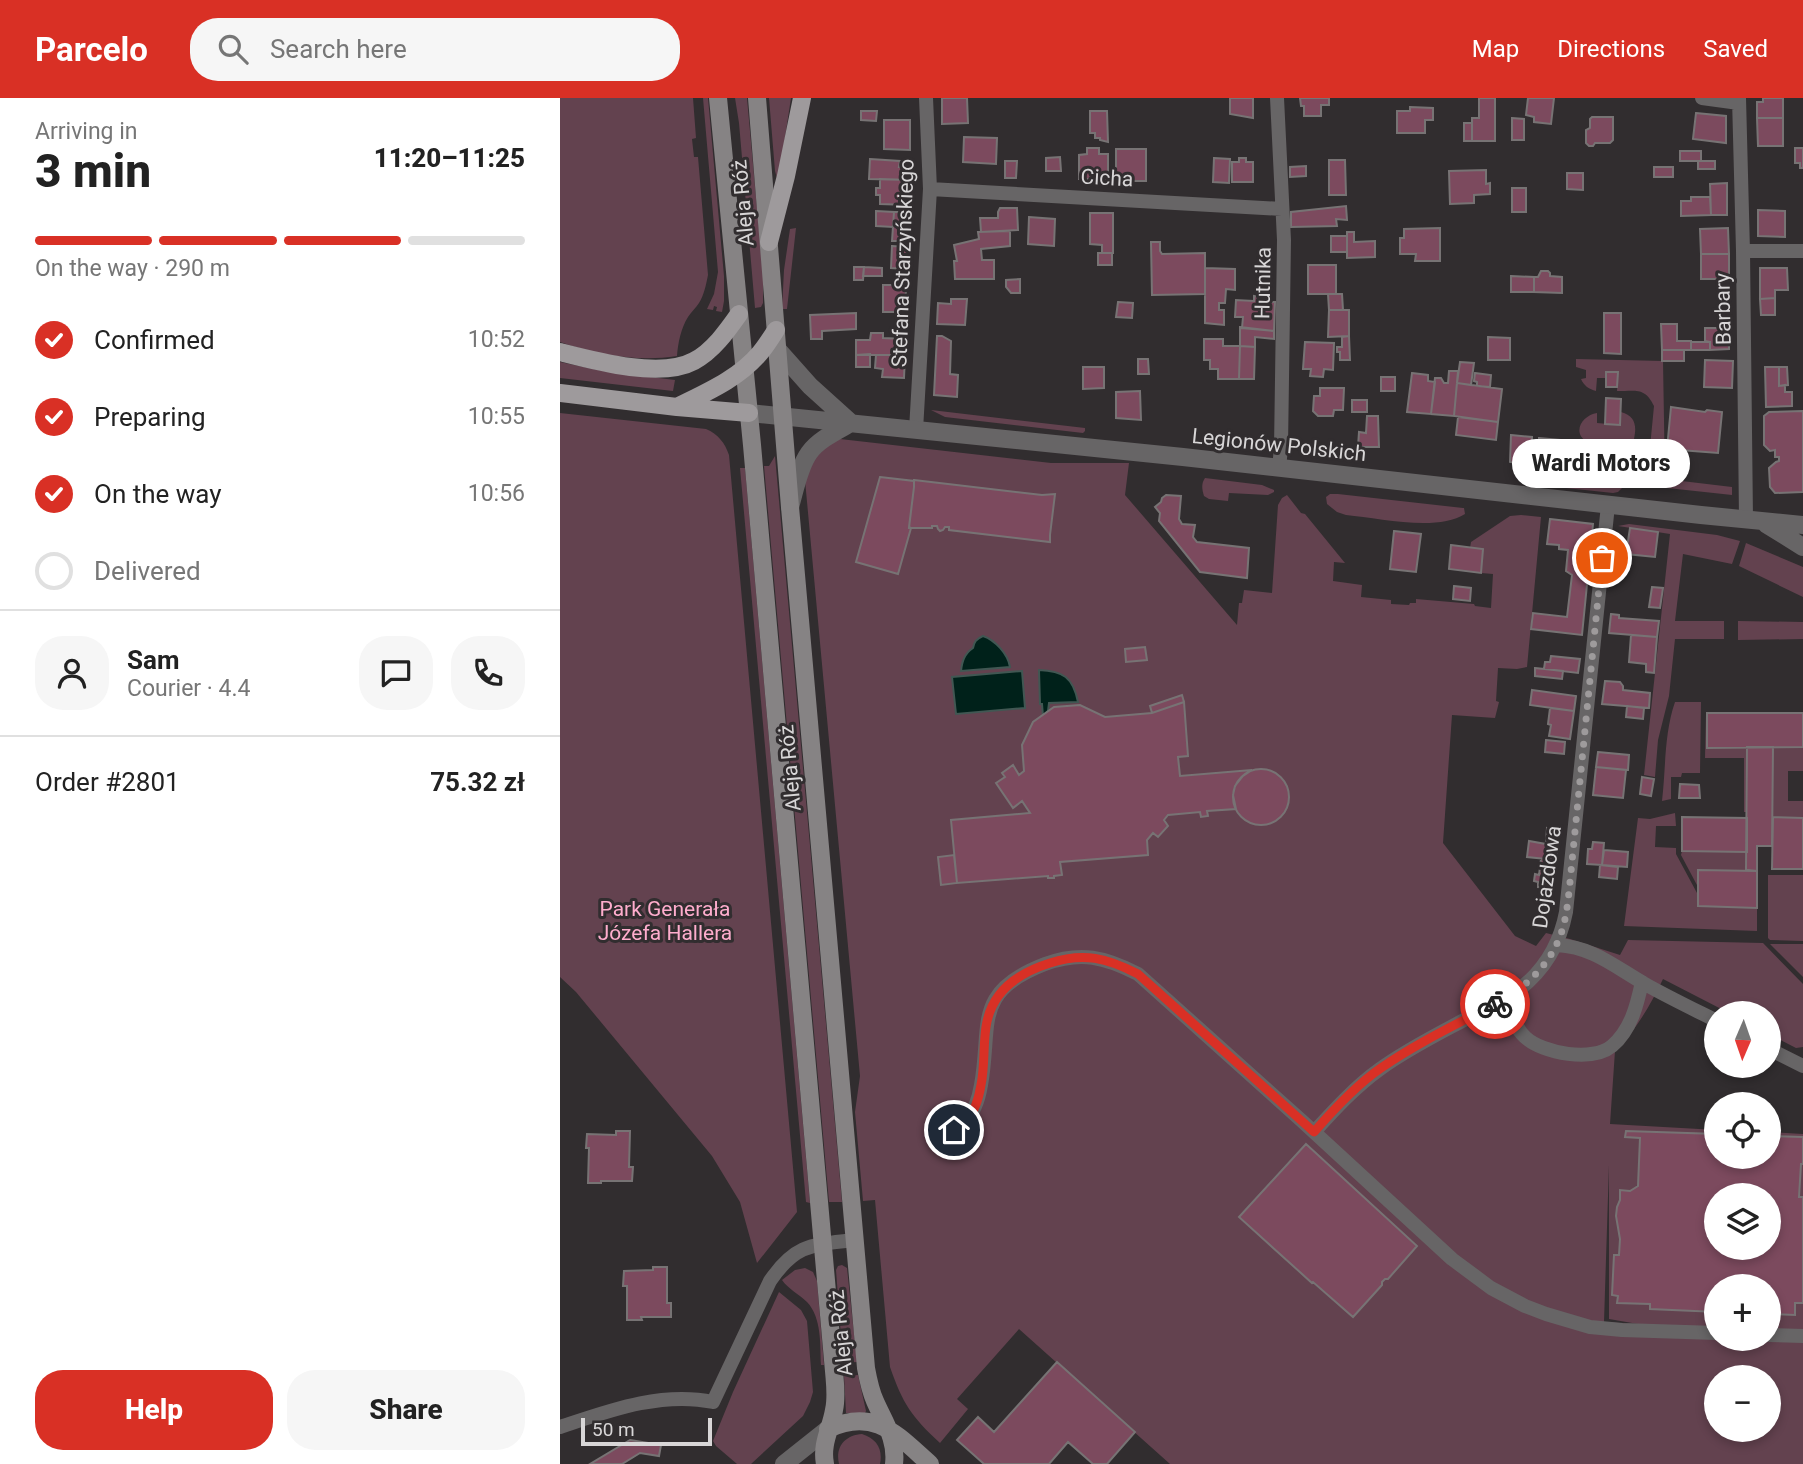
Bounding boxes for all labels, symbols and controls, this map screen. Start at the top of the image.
search box [190,18,680,81]
text: Parcelo [35,30,148,69]
icon: search [214,30,252,68]
text: Search here [270,34,407,64]
text: Map [1472,35,1519,63]
text: Directions [1557,35,1665,63]
text: Saved [1703,35,1768,63]
text: Arriving in [35,118,138,145]
text: 11:20–11:25 [374,143,525,173]
text: 3 min [35,144,151,198]
street label: Stefana Starzyńskiego [887,158,919,368]
street label: Aleja Róż [727,159,759,247]
street label: Cicha [1080,165,1134,191]
street label: Hutnika [1250,247,1276,319]
text: On the way · 290 m [35,255,230,282]
street label: Barbary [1710,273,1736,345]
icon: check [35,321,73,359]
text: Confirmed [94,325,215,355]
text: 10:52 [468,326,525,353]
icon: check [35,398,73,436]
text: Preparing [94,402,206,432]
text: 10:55 [468,403,525,430]
street label: Legionów Polskich [1191,424,1367,466]
callout: Wardi Motors [1513,439,1691,488]
text: Wardi Motors [1531,450,1671,477]
icon: check [35,475,73,513]
text: On the way [94,479,222,509]
text: 10:56 [468,480,525,507]
pin [1572,528,1632,588]
icon: bag [1583,539,1621,577]
text: Delivered [94,556,201,586]
button: person [35,636,109,710]
button: chat [359,636,433,710]
button: phone [451,636,525,710]
text: Sam [127,645,179,675]
text: Courier · 4.4 [127,675,250,702]
street label: Aleja Róż [774,724,806,812]
text: Order #2801 [35,767,180,797]
text: 75.32 zł [430,767,525,797]
street label: Dojazdowa [1528,824,1566,930]
park label: Park Generała Józefa Hallera [598,897,732,945]
courier [1460,969,1530,1039]
icon: bike [1476,985,1514,1023]
north arrow [1704,1001,1782,1078]
map controls [1704,1001,1781,1442]
button: locate [1704,1092,1781,1169]
pin [924,1100,984,1160]
icon: home [935,1111,973,1149]
button: layers [1704,1183,1781,1260]
button: + [1704,1274,1781,1351]
street label: Aleja Róż [825,1289,857,1377]
button: − [1704,1365,1781,1442]
button: Help [35,1370,273,1450]
button: Share [287,1370,525,1450]
scale bar [581,1415,712,1447]
text: 50 m [592,1418,635,1441]

